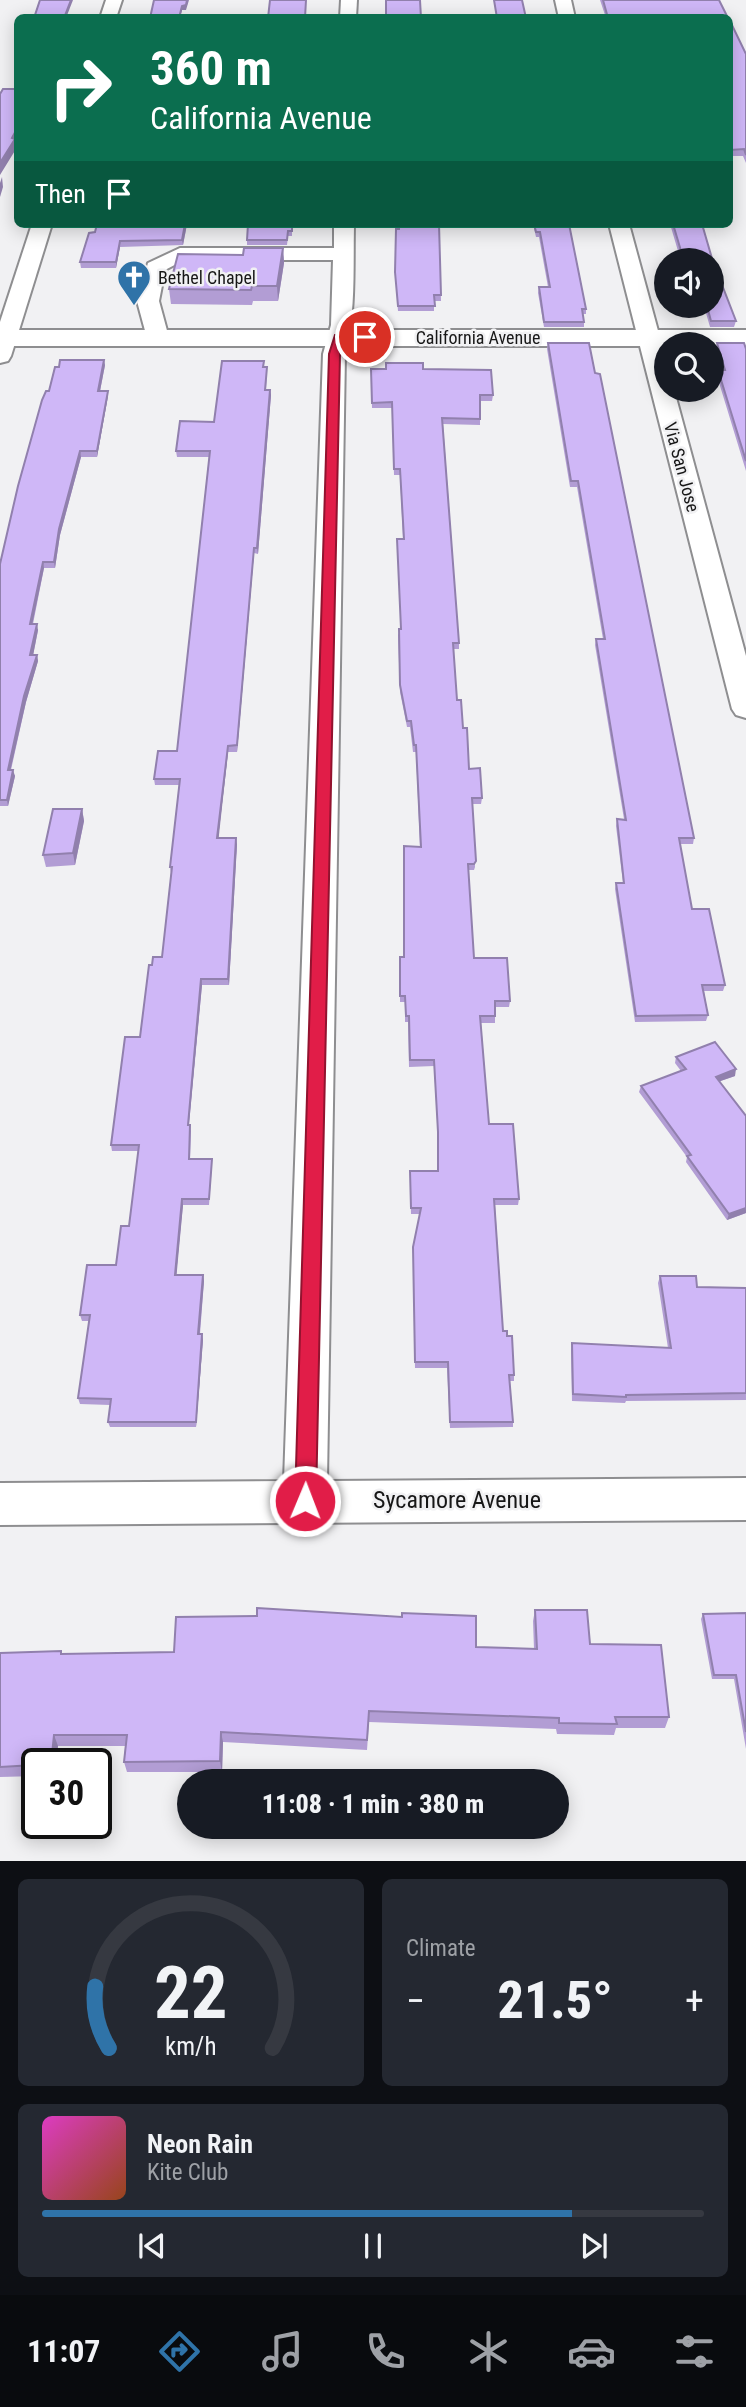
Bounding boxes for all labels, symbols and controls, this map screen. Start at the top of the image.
text: 360 m [150,40,272,97]
icon: right [35,42,126,133]
text: California Avenue [150,99,372,137]
icon: arrive [100,175,138,213]
text: Then [35,179,86,209]
map controls [654,248,724,402]
button: sound [654,248,724,318]
church icon: Bethel Chapel [115,258,153,307]
place label: Bethel Chapel [158,267,256,288]
pin [335,307,395,367]
icon: arrive [346,318,384,356]
street label: California Avenue [416,327,540,348]
button: search [654,332,724,402]
street label: Via San Jose [660,420,704,514]
position arrow [268,1464,342,1538]
street label: Sycamore Avenue [373,1486,541,1514]
speed limit sign: 30 [21,1748,112,1839]
text: 11:08 · 1 min · 380 m [262,1789,484,1819]
text: Climate [406,1935,476,1962]
text: 22 [154,1951,228,2037]
text: 21.5° [497,1970,613,2031]
text: − [406,1979,425,2023]
text: + [685,1979,704,2023]
text: km/h [165,2032,217,2061]
text: Neon Rain [147,2129,253,2159]
text: Kite Club [147,2159,228,2186]
icon: previous [133,2227,171,2265]
icon: pause [354,2227,392,2265]
icon: next [575,2227,613,2265]
icon: directions [155,2327,204,2376]
icon: music [258,2327,307,2376]
icon: phone [361,2327,410,2376]
icon: climate [464,2327,513,2376]
icon: car [567,2327,616,2376]
icon: filters [670,2327,719,2376]
text: 11:07 [27,2332,100,2370]

